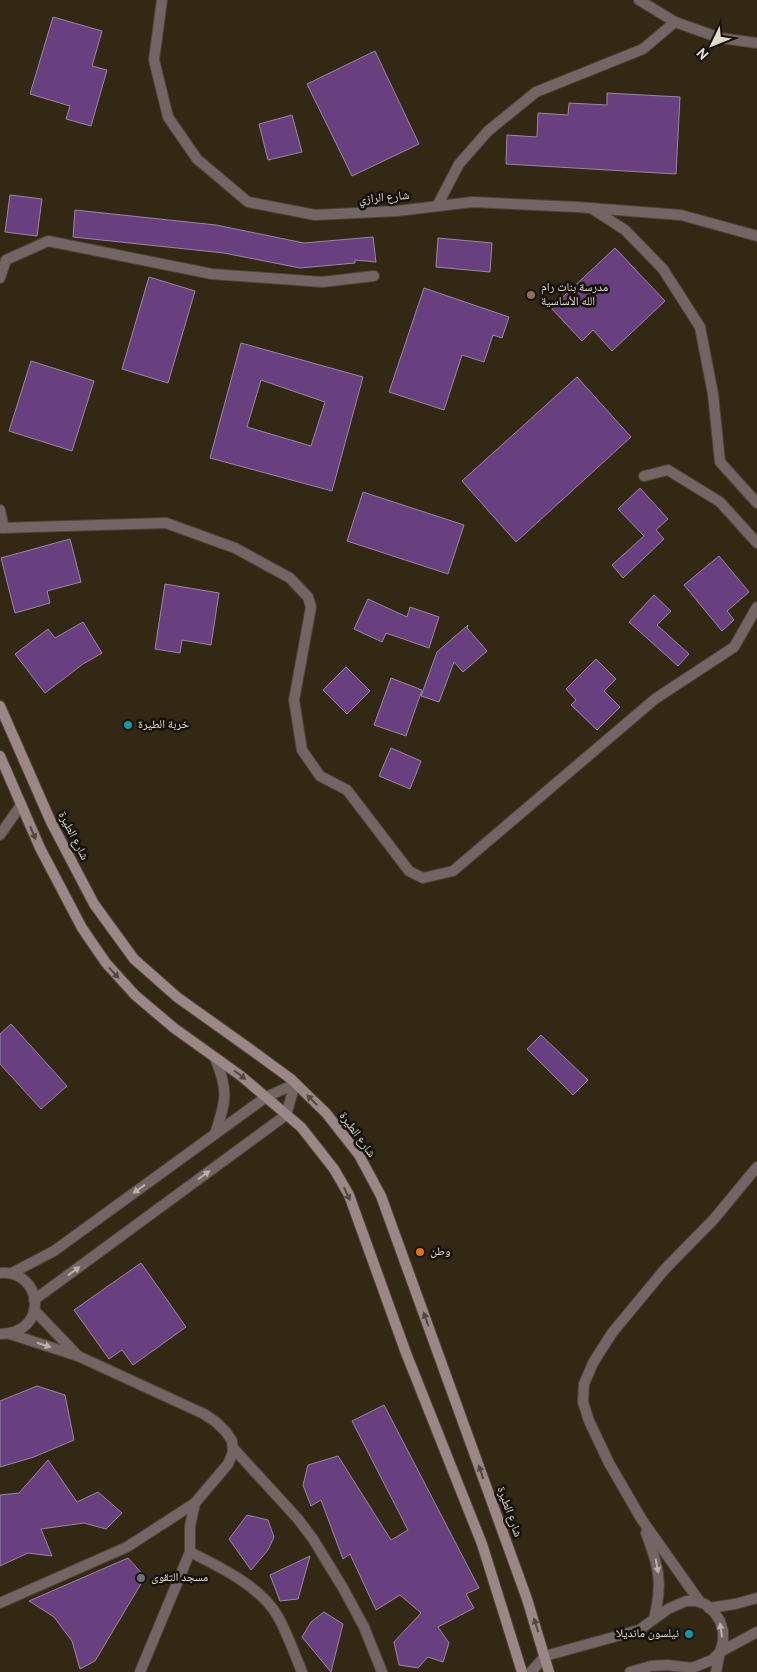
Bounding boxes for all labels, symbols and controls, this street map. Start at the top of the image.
north arrow [687,20,737,70]
text: N [694,43,713,62]
street label: شارع الرازي [358,188,410,209]
place label: مدرسة بنات رام الله الأساسية [541,280,608,310]
marker: مدرسة بنات رام الله الأساسية [525,289,537,301]
place label: خربة الطيرة [138,717,189,733]
marker: خربة الطيرة [122,719,134,731]
street label: شارع الطيرة [54,809,92,863]
one-way arrow [30,825,38,840]
one-way arrow [108,966,120,978]
one-way arrow [233,1070,246,1081]
one-way arrow [306,1094,318,1106]
street label: شارع الطيرة [335,1109,379,1161]
one-way arrow [198,1170,211,1180]
one-way arrow [132,1184,146,1194]
one-way arrow [344,1187,352,1201]
place label: وطن [430,1244,451,1260]
marker: وطن [414,1246,426,1258]
one-way arrow [67,1266,81,1276]
one-way arrow [422,1312,429,1327]
one-way arrow [37,1341,52,1349]
one-way arrow [477,1464,485,1479]
street label: شارع الطيرة [492,1485,526,1540]
one-way arrow [653,1559,661,1574]
place label: مسجد التقوى [151,1570,208,1586]
marker: مسجد التقوى [135,1572,147,1584]
one-way arrow [531,1618,539,1633]
one-way arrow [717,1622,725,1638]
place label: نيلسون مانديلا [616,1626,679,1642]
marker: نيلسون مانديلا [683,1628,695,1640]

